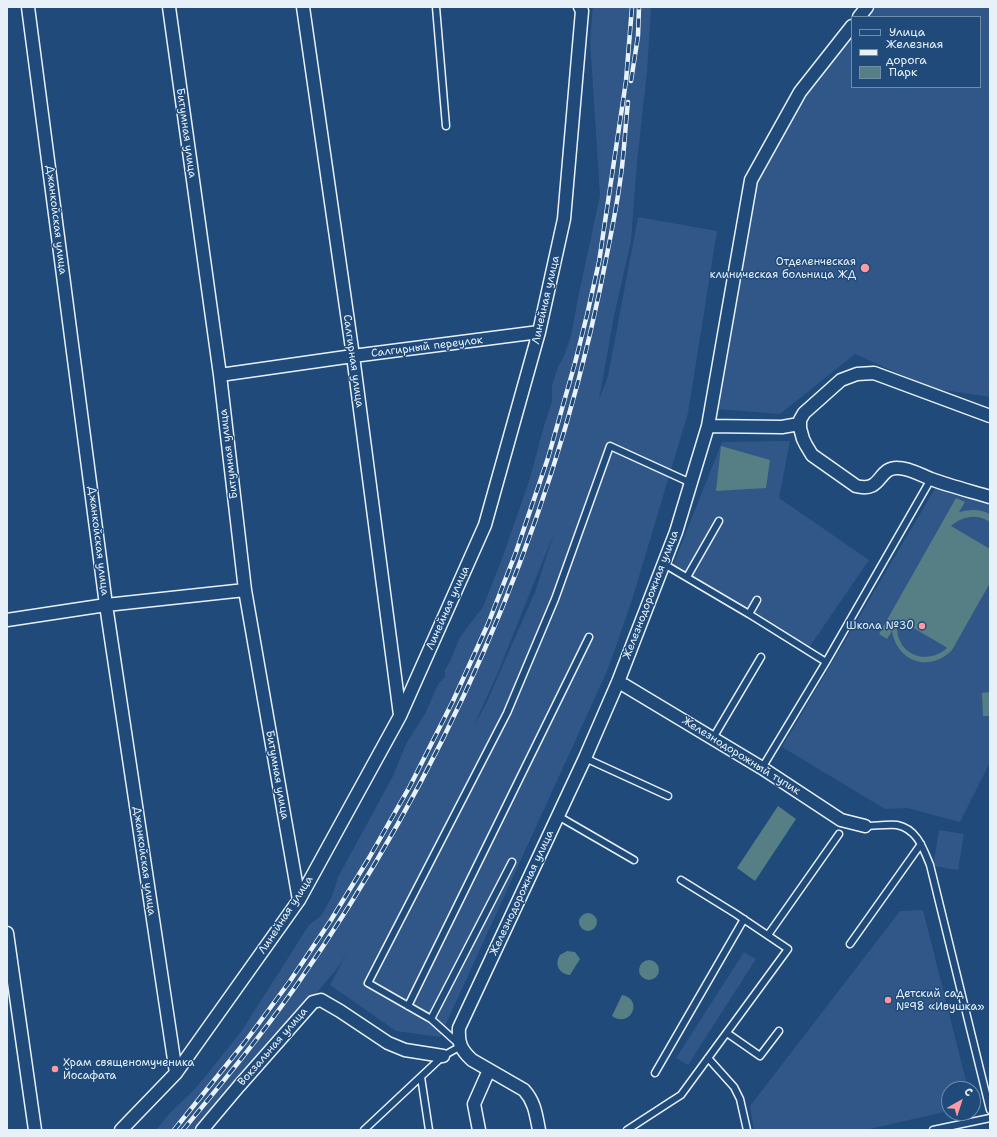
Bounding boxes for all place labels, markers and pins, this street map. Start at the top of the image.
place label: Отделенческая клиническая больница ЖД [710,255,856,281]
marker: Отделенческая клиническая больница ЖД [859,262,871,274]
place label: Школа №30 [846,619,914,633]
marker: Школа №30 [917,621,927,631]
place label: Детский сад №98 «Ивушка» [896,987,984,1013]
marker: Детский сад №98 «Ивушка» [883,995,893,1005]
place label: Храм священомученика Йосафата [63,1056,194,1082]
marker: Храм священомученика Йосафата [50,1064,60,1074]

